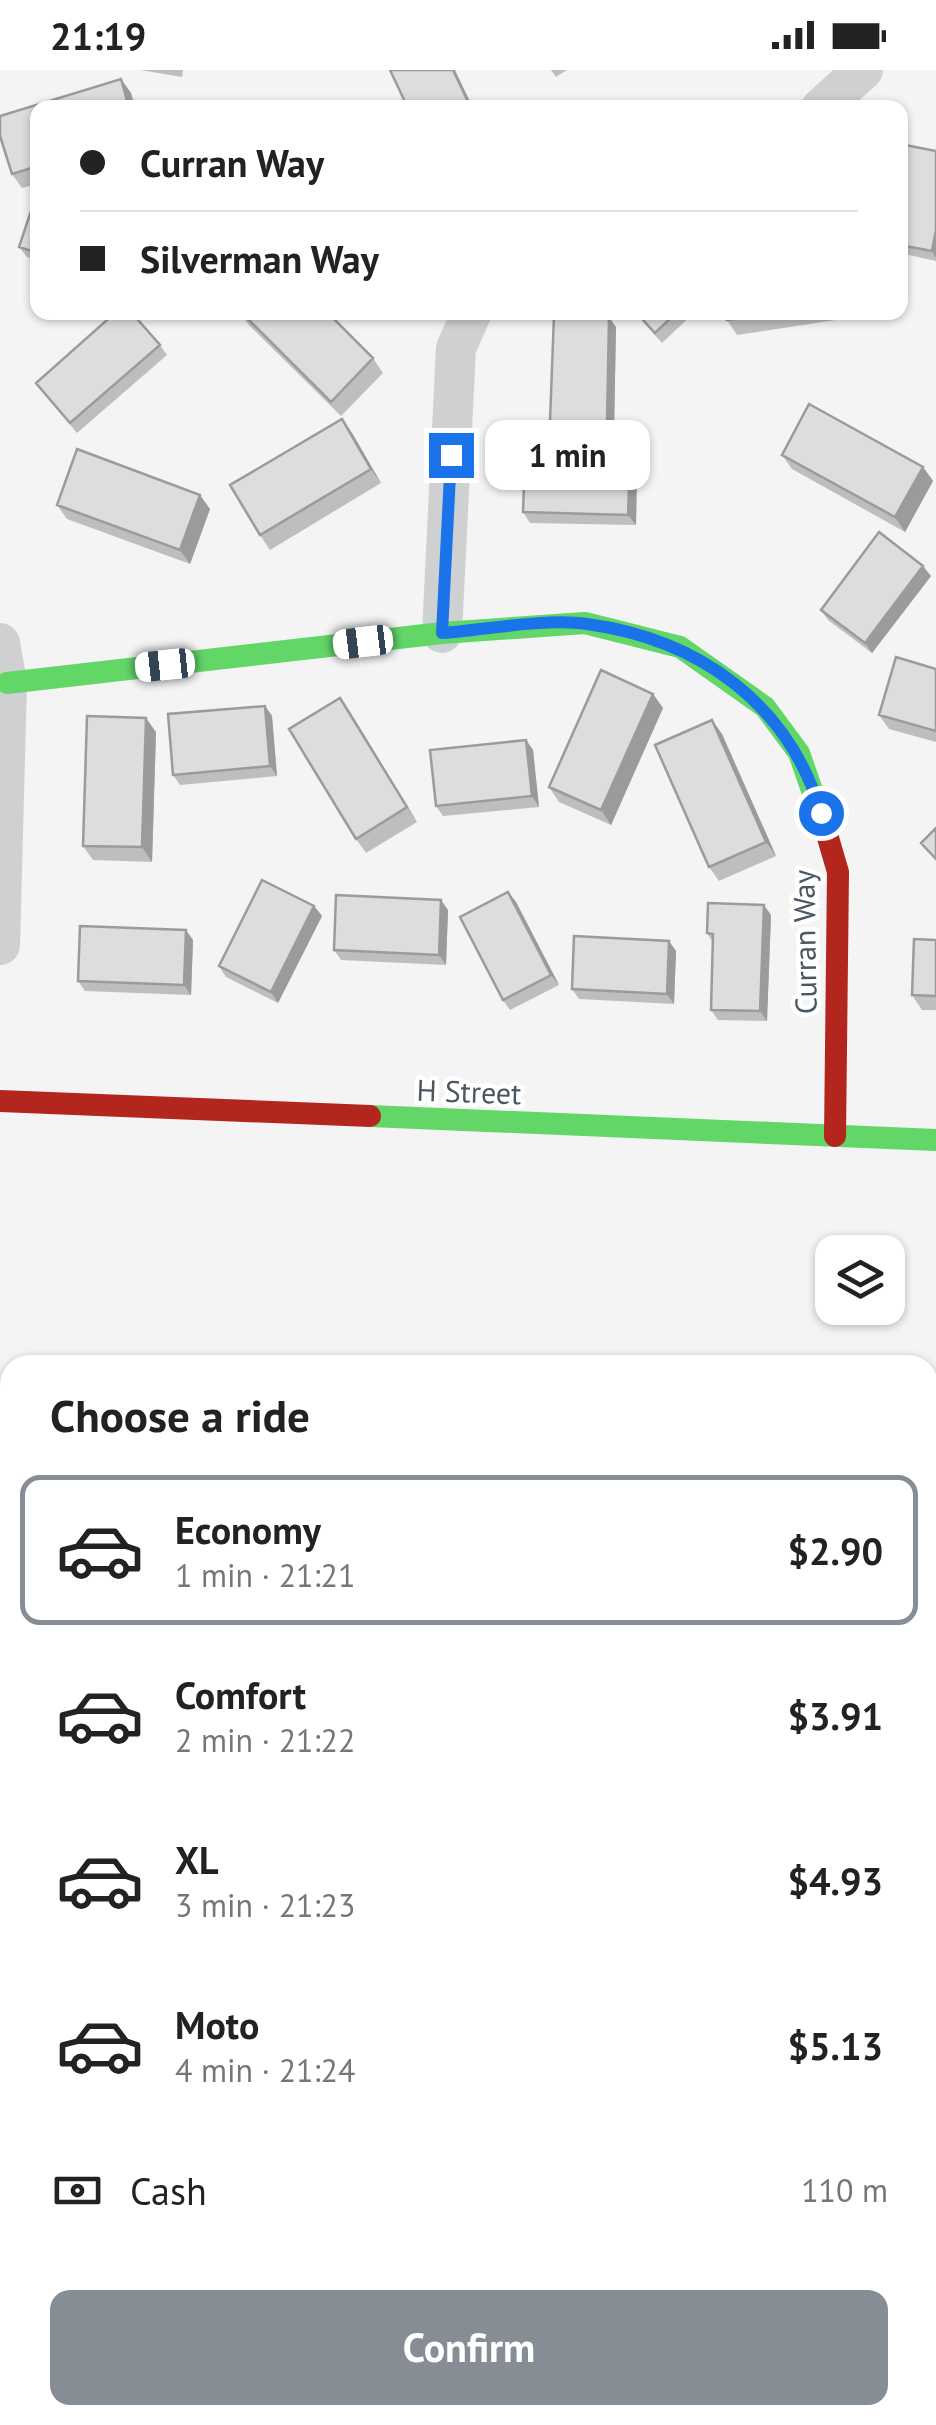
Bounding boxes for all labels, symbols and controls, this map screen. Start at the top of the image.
text: 21:19 [50,11,146,60]
text: Curran Way [140,138,324,187]
text: Silverman Way [140,234,379,283]
callout: 1 min [486,420,651,490]
route end [429,433,474,478]
text: 1 min [528,434,607,476]
car [331,623,395,661]
car [134,647,196,683]
route start [799,791,844,836]
street label: Curran Way [783,869,825,1015]
street label: H Street [416,1070,522,1112]
map controls [815,1235,905,1325]
button: layers [815,1235,905,1325]
text: Choose a ride [50,1386,310,1444]
icon: car [55,1505,145,1595]
text: Economy [175,1505,321,1554]
text: $2.90 [787,1526,883,1575]
text: 1 min · 21:21 [175,1554,355,1596]
icon: car [55,1670,145,1760]
text: Comfort [175,1670,306,1719]
text: $3.91 [787,1691,883,1740]
text: 2 min · 21:22 [175,1719,355,1761]
icon: car [55,1835,145,1925]
text: XL [175,1835,219,1884]
text: $4.93 [787,1856,883,1905]
text: 3 min · 21:23 [175,1884,355,1926]
icon: car [55,2000,145,2090]
text: Moto [175,2000,259,2049]
text: $5.13 [787,2021,883,2070]
text: 4 min · 21:24 [175,2049,355,2091]
icon: cash [50,2163,105,2218]
text: Cash [130,2166,207,2215]
text: 110 m [801,2169,888,2211]
button: Confirm [50,2290,888,2405]

